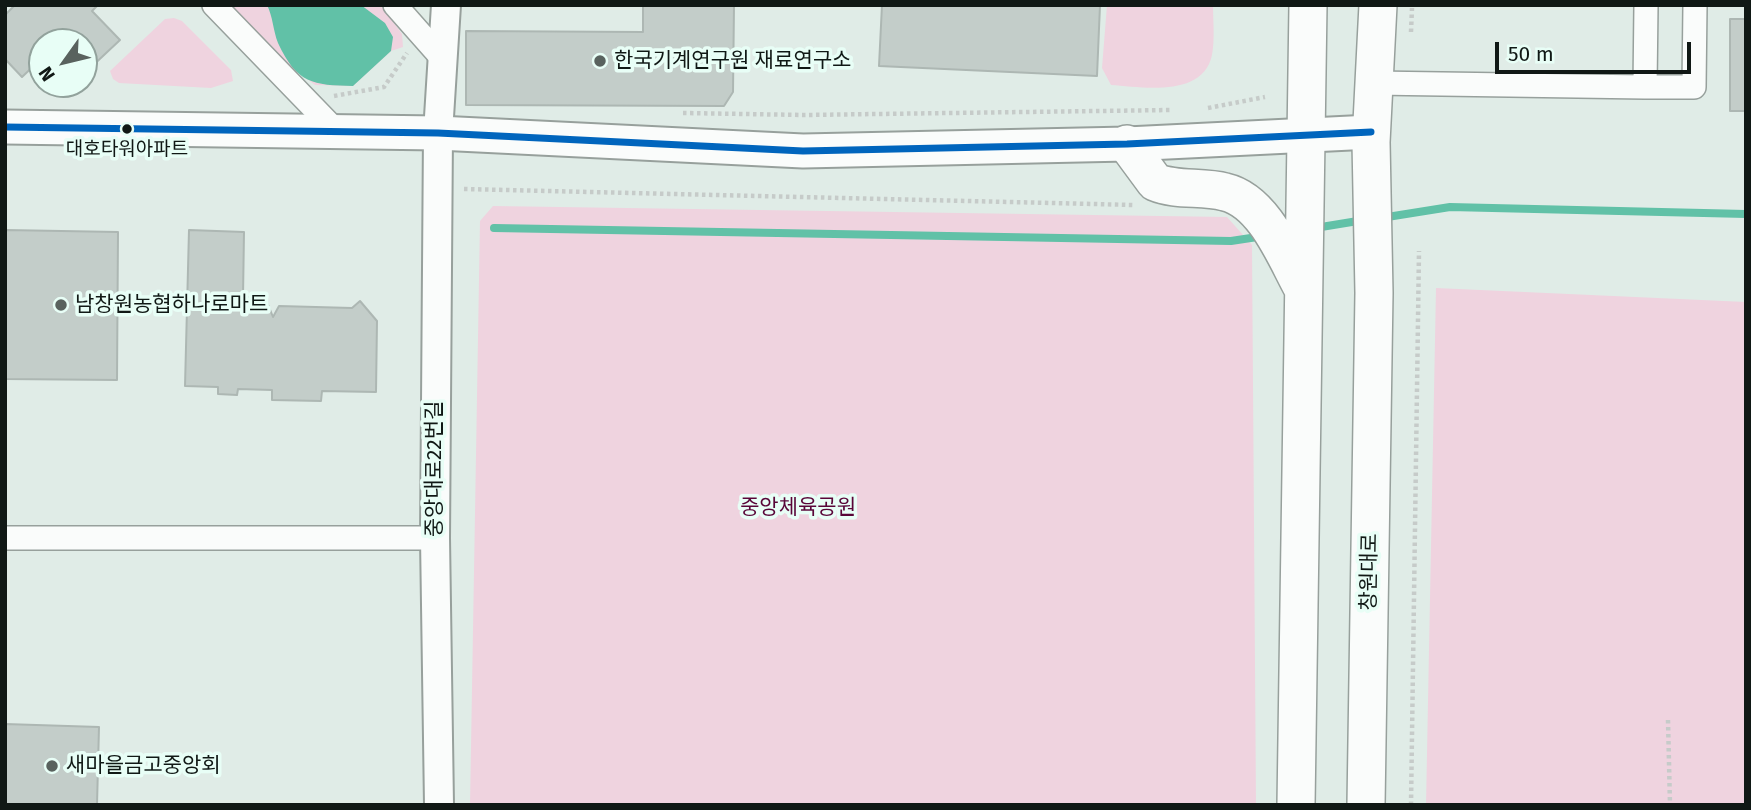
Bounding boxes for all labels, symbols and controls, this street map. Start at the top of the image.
north arrow [28,28,98,98]
scale bar [1499,28,1695,72]
text: 50 m [1508,41,1554,67]
place label: 한국기계연구원 재료연구소 [614,48,851,74]
marker: 한국기계연구원 재료연구소 [592,53,608,69]
text: N [34,62,60,86]
marker: 대호타워아파트 [120,122,134,136]
place label: 대호타워아파트 [66,139,188,161]
place label: 남창원농협하나로마트 [75,292,268,318]
marker: 남창원농협하나로마트 [53,297,69,313]
street label: 중앙대로22번길 [422,401,448,537]
park label: 중앙체육공원 [740,495,856,521]
street label: 창원대로 [1357,533,1383,611]
place label: 새마을금고중앙회 [66,753,221,779]
marker: 새마을금고중앙회 [44,758,60,774]

